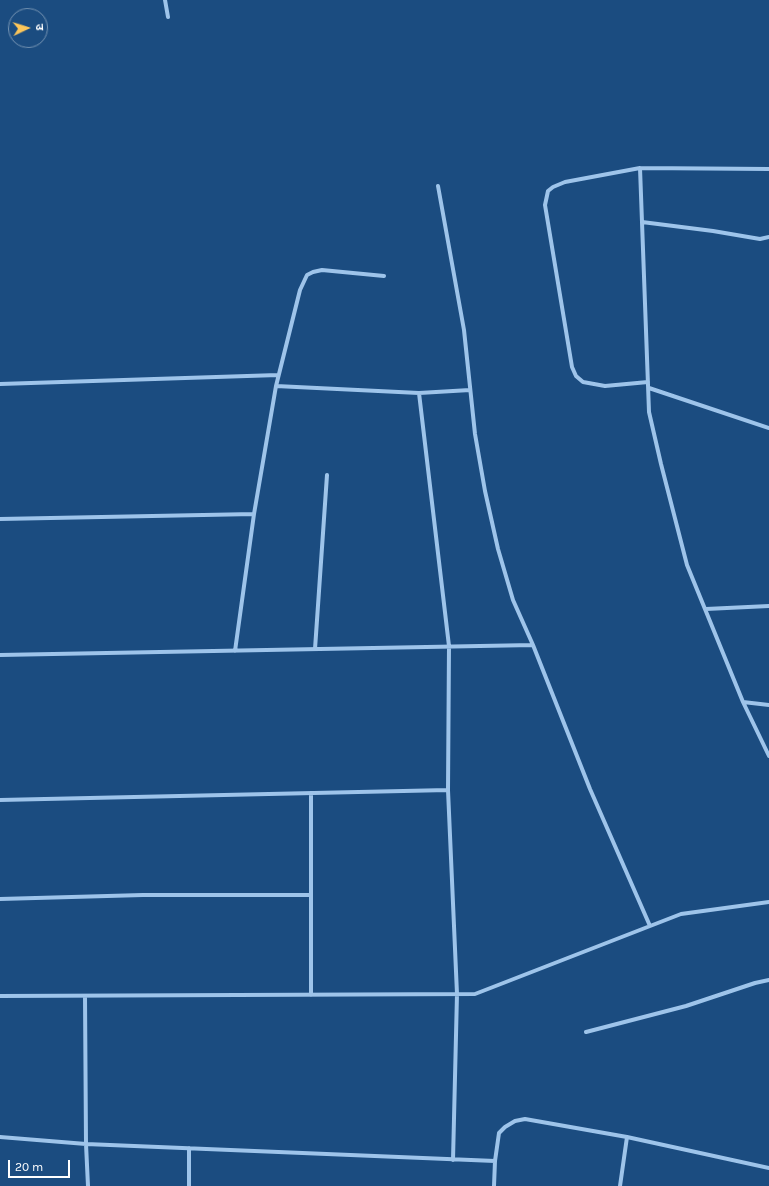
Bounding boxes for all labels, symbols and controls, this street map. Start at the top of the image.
north arrow [8,8,48,48]
text: उ [33,24,46,31]
scale bar [10,1152,72,1178]
text: 20 m [15,1160,43,1174]

